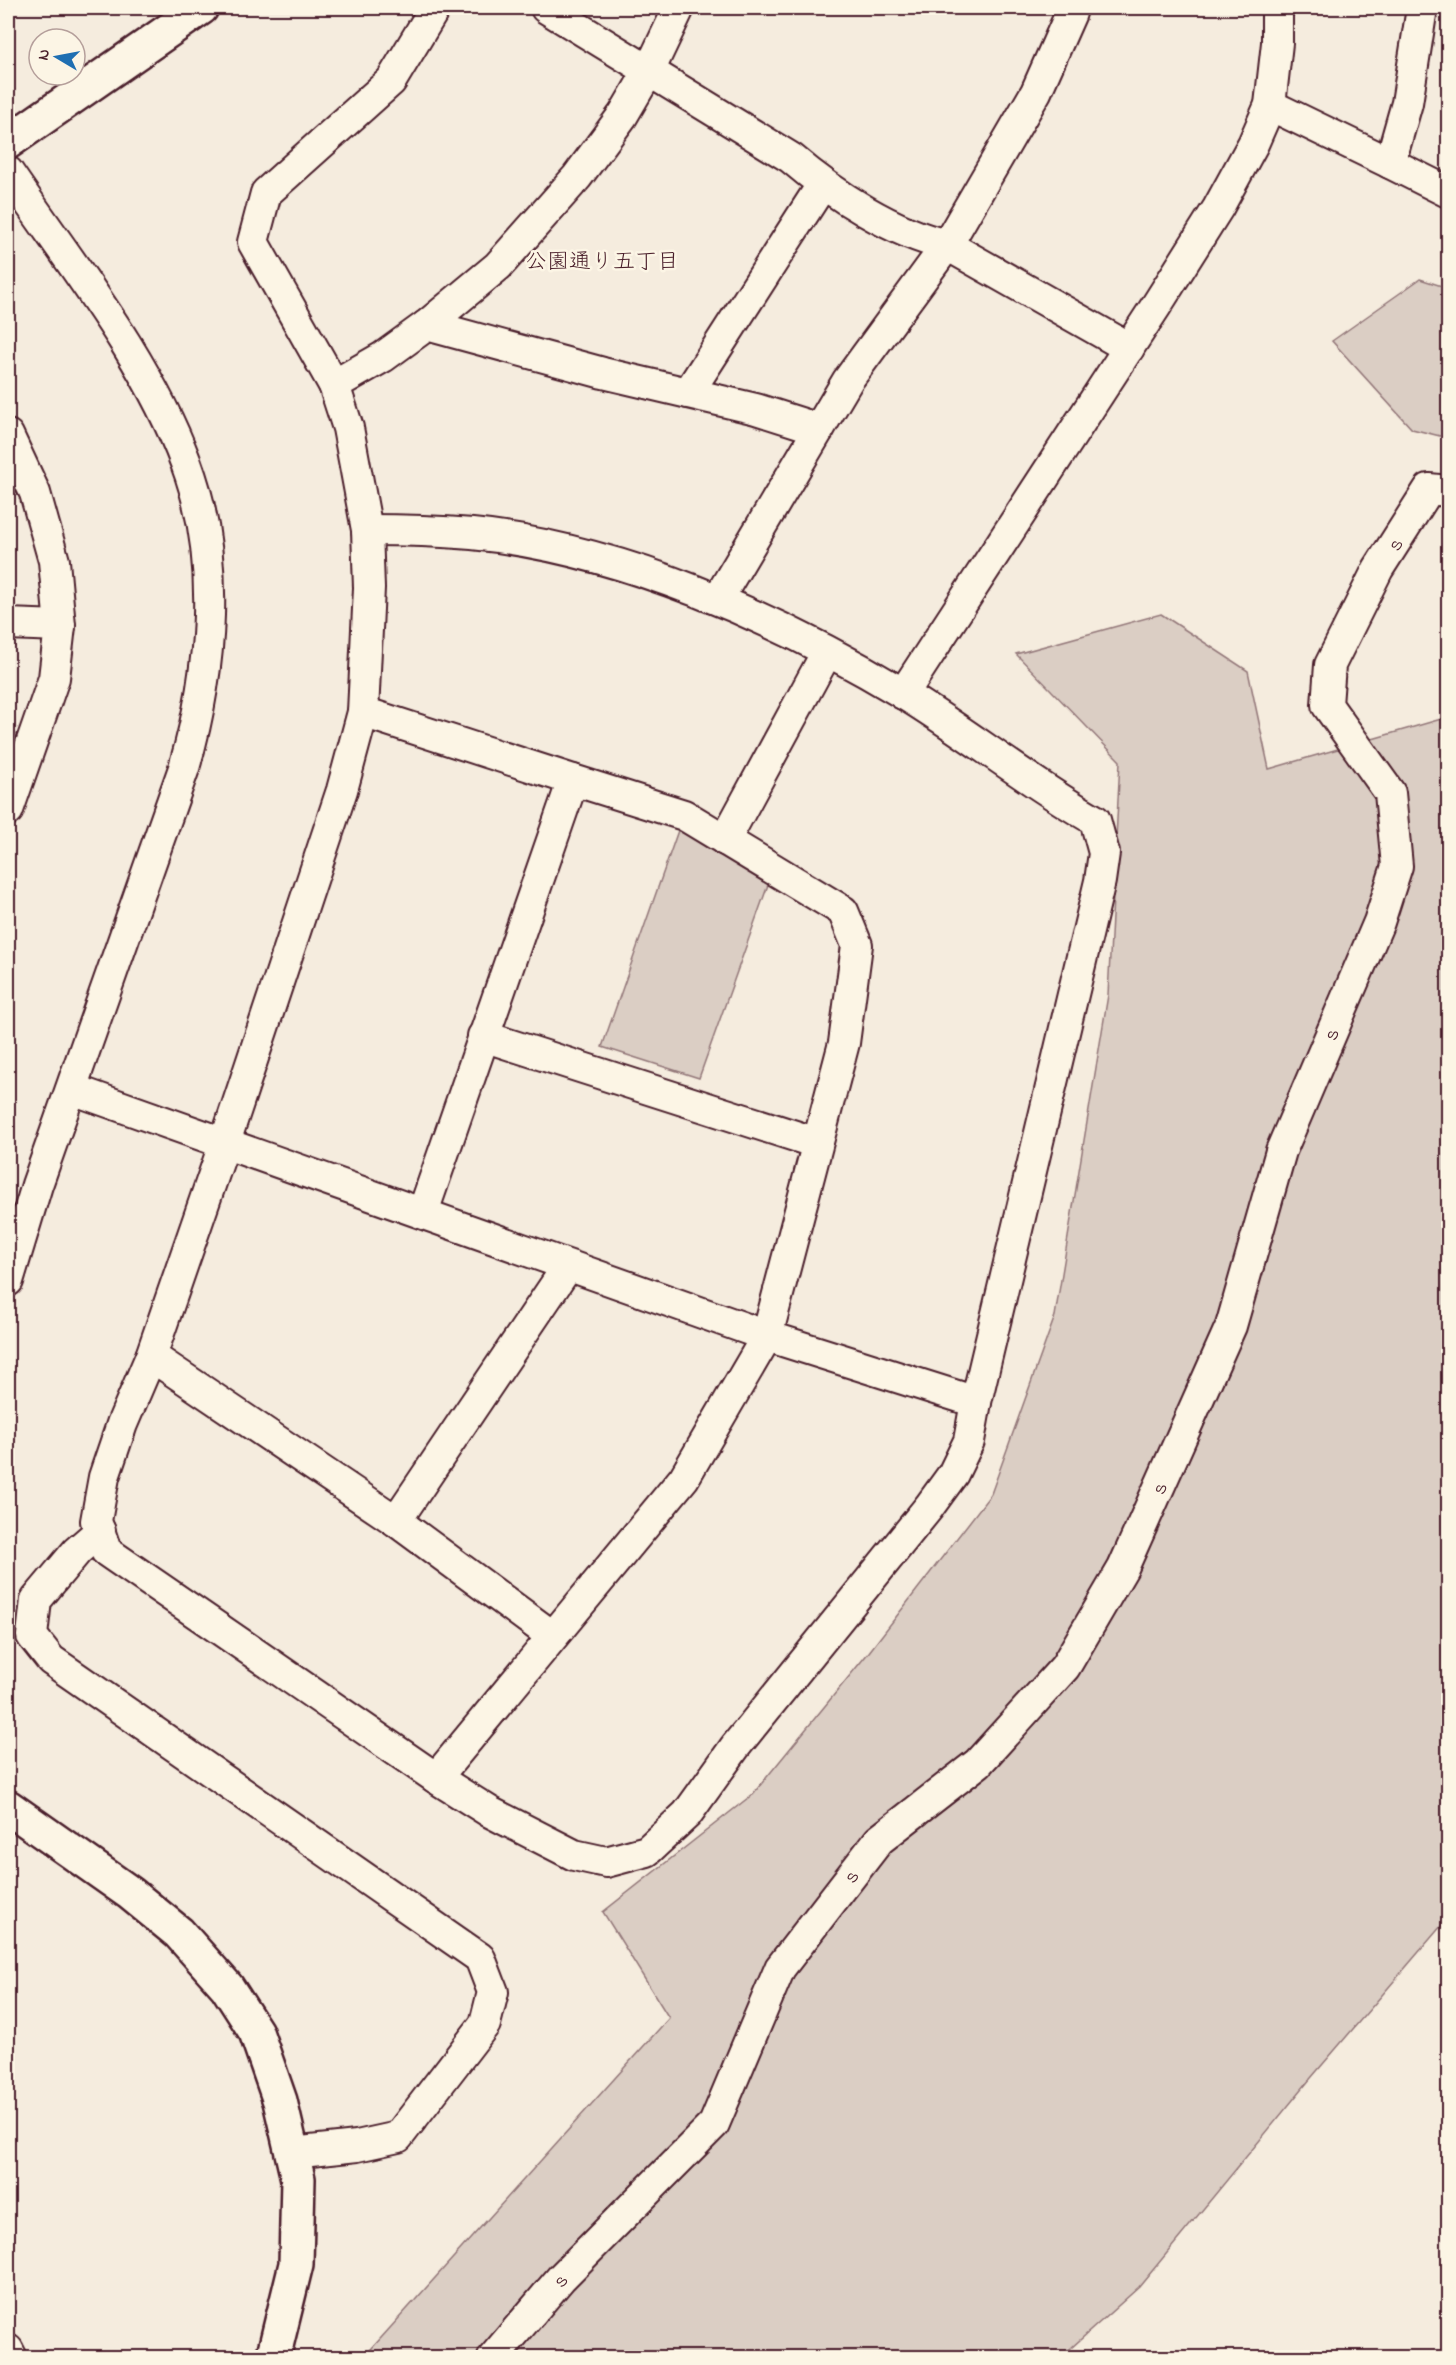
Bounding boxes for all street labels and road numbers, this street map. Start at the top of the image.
street label: s [1381,533,1412,558]
street label: s [1317,1024,1349,1046]
street label: s [1145,1478,1177,1500]
street label: s [837,1864,868,1891]
street label: s [547,2267,576,2295]

